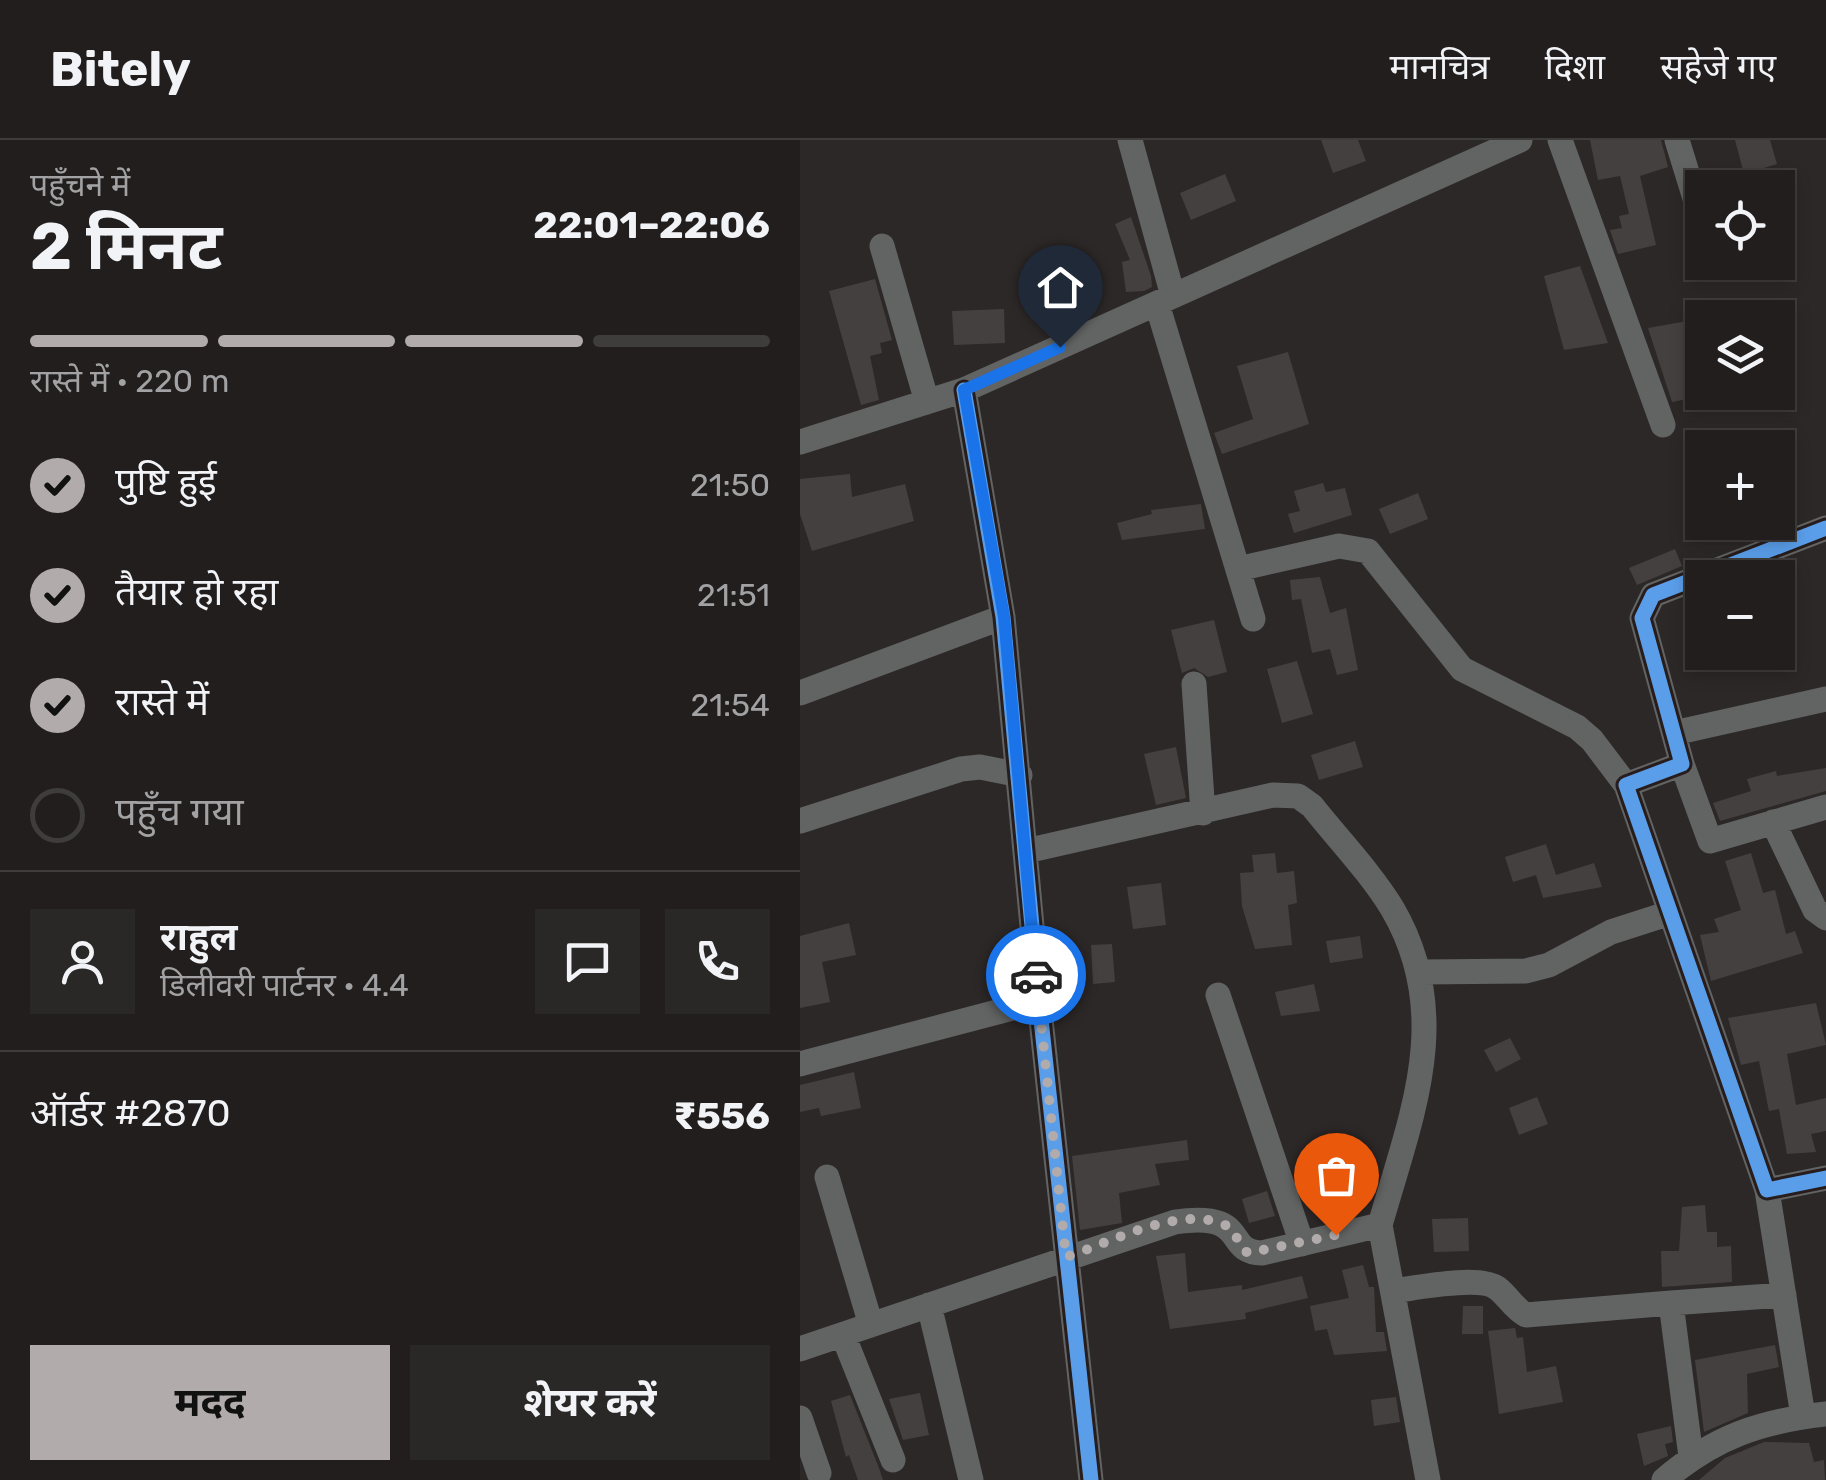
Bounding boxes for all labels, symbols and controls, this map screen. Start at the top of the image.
text: Bitely [50,41,191,98]
text: मानचित्र [1390,46,1490,88]
text: दिशा [1545,46,1605,88]
text: सहेजे गए [1660,46,1776,88]
text: पहुँचने में [30,166,130,204]
map controls [1685,170,1795,670]
button: locate [1685,170,1795,280]
text: 22:01–22:06 [533,202,770,248]
text: 2 मिनट [30,208,223,285]
pin [1018,245,1103,348]
icon: home [1033,260,1088,315]
button: layers [1685,300,1795,410]
text: रास्ते में · 220 m [30,362,229,400]
button: + [1685,430,1795,540]
icon: check [30,458,85,513]
text: पुष्टि हुई [115,459,217,505]
text: 21:50 [690,466,770,504]
button: − [1685,560,1795,670]
icon: check [30,568,85,623]
text: तैयार हो रहा [115,569,278,615]
text: 21:51 [697,576,770,614]
icon: check [30,678,85,733]
text: रास्ते में [115,679,209,725]
text: 21:54 [690,686,770,724]
text: पहुँच गया [115,789,243,835]
button: person [30,909,135,1014]
button: chat [535,909,640,1014]
button: phone [665,909,770,1014]
text: राहुल [160,914,237,960]
courier [986,925,1086,1025]
icon: car [1009,948,1064,1003]
text: डिलीवरी पार्टनर · 4.4 [160,966,409,1004]
text: ऑर्डर #2870 [30,1090,231,1136]
text: ₹556 [673,1093,770,1139]
pin [1294,1133,1379,1236]
icon: bag [1309,1148,1364,1203]
button: मदद [30,1345,390,1460]
button: शेयर करें [410,1345,770,1460]

